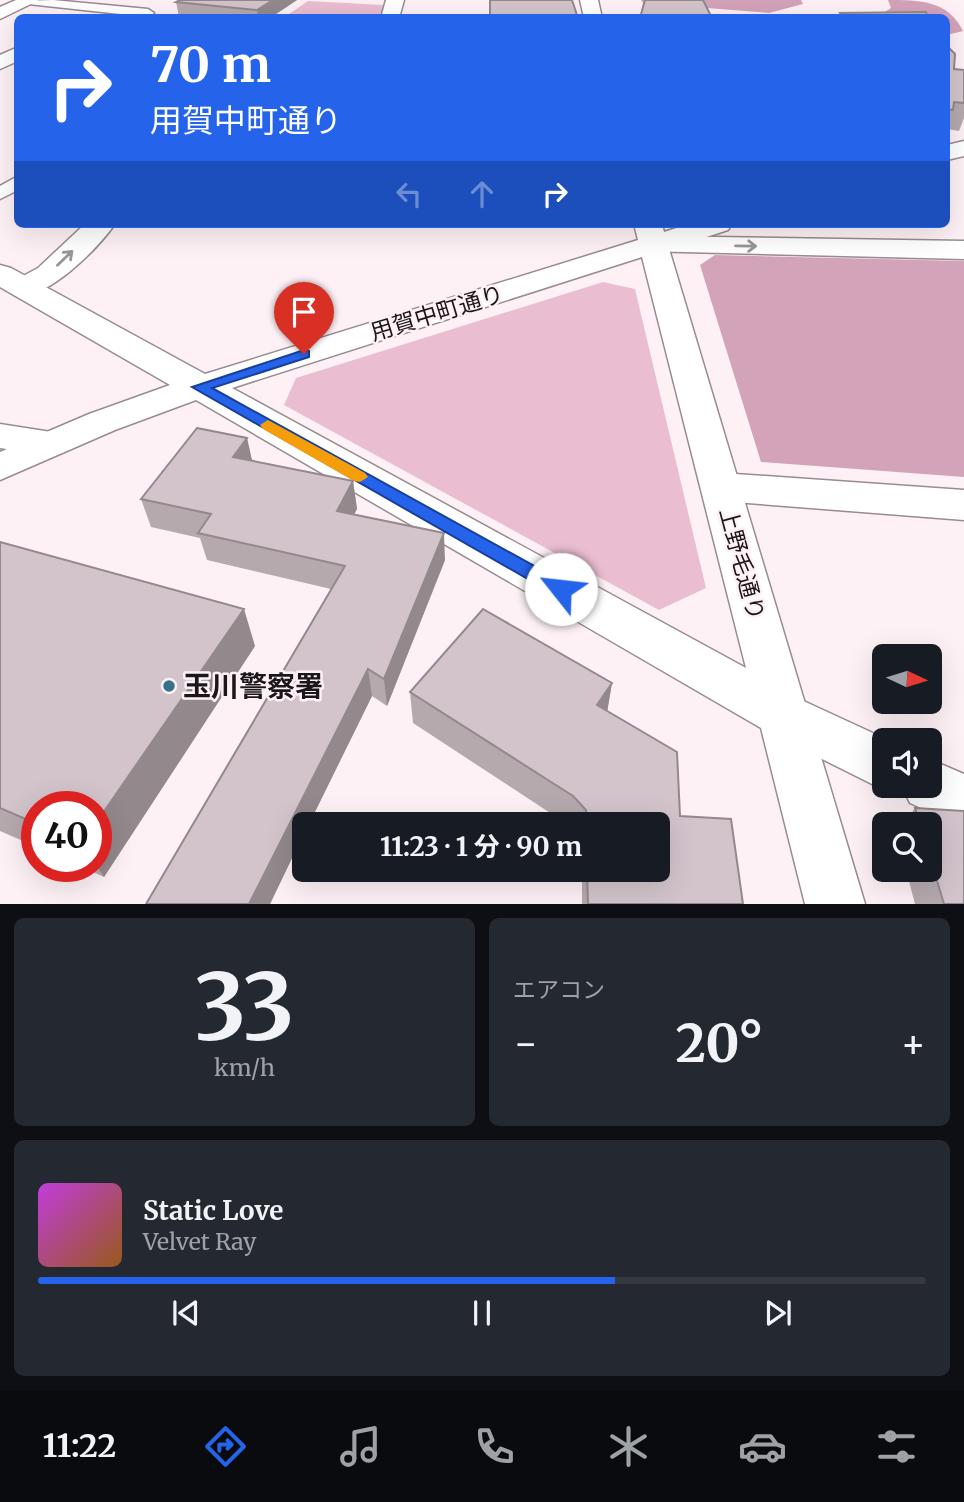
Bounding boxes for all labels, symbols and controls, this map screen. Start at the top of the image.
text: 70 m [150,34,271,95]
icon: right [35,42,126,133]
text: 用賀中町通り [150,101,342,141]
icon: left [390,175,428,213]
icon: ahead [463,175,501,213]
icon: right [536,175,574,213]
one-way arrow [734,240,757,253]
one-way arrow [56,250,73,267]
street label: 用賀中町通り [367,278,507,347]
pin [274,282,334,354]
icon: arrive [285,293,323,331]
street label: 上野毛通り [714,505,771,623]
position arrow [524,552,598,626]
north arrow [872,644,942,714]
map controls [872,644,942,882]
place label: 玉川警察署 [183,668,323,704]
marker: 玉川警察署 [161,678,177,694]
button: sound [872,728,942,798]
speed limit sign: 40 [21,791,112,882]
button: search [872,812,942,882]
text: 11:23 · 1 分 · 90 m [380,830,582,863]
text: 33 [194,950,295,1065]
text: エアコン [513,975,605,1004]
text: 20° [675,1011,764,1076]
text: − [513,1020,538,1067]
text: + [901,1020,926,1067]
text: km/h [214,1053,275,1082]
text: Static Love [143,1194,283,1227]
text: Velvet Ray [143,1227,256,1256]
icon: previous [167,1294,205,1332]
icon: pause [463,1294,501,1332]
icon: next [759,1294,797,1332]
icon: directions [201,1422,250,1471]
icon: music [336,1422,385,1471]
icon: phone [470,1422,519,1471]
icon: climate [604,1422,653,1471]
icon: car [738,1422,787,1471]
icon: filters [872,1422,921,1471]
text: 11:22 [43,1426,116,1466]

